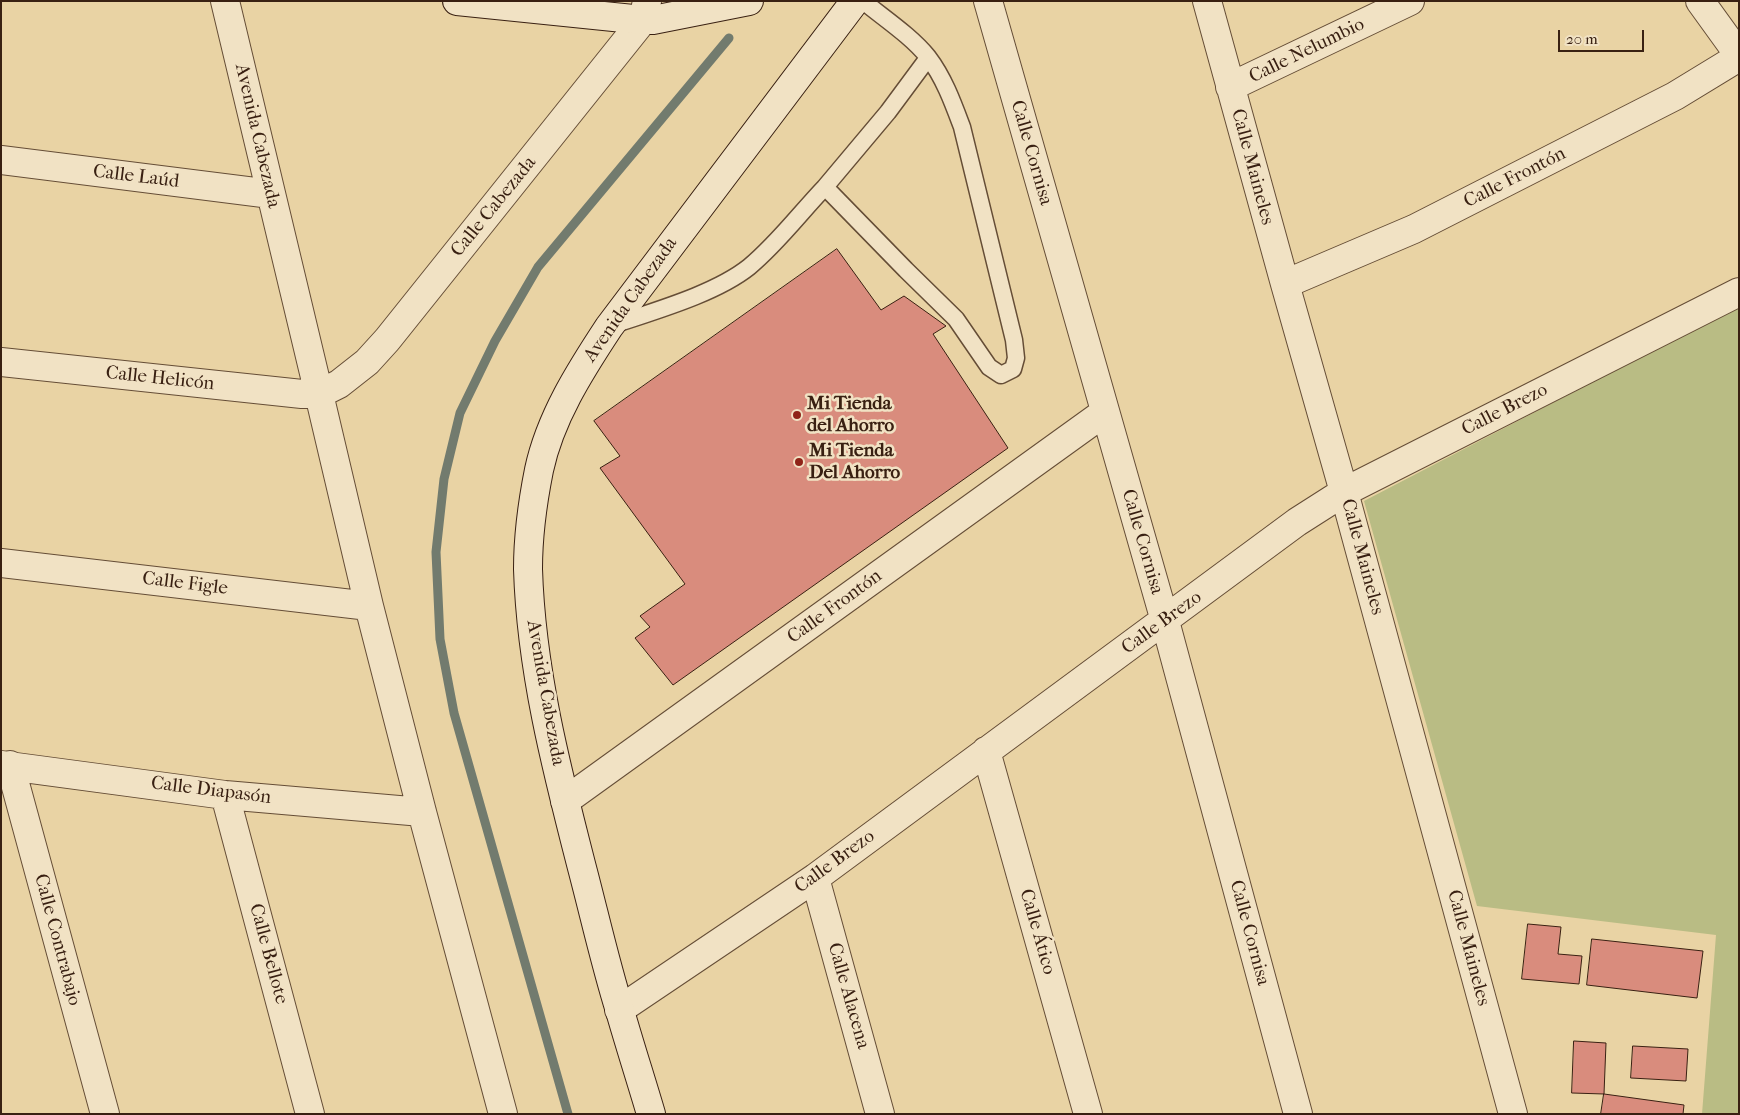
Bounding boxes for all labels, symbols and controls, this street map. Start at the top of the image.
street label: Calle Nelumbio [1246,13,1368,89]
scale bar [1560,20,1646,52]
text: 20 m [1566,30,1598,48]
street label: Avenida Cabezada [229,62,285,210]
street label: Calle Cornisa [1005,98,1057,208]
street label: Calle Maineles [1226,107,1278,227]
street label: Calle Frontón [1460,143,1570,213]
street label: Calle Cabezada [447,152,541,262]
street label: Calle Laúd [92,160,180,194]
street label: Avenida Cabezada [579,233,683,367]
street label: Calle Helicón [105,362,215,396]
street label: Calle Brezo [1458,379,1552,441]
place label: Mi Tienda del Ahorro [807,393,894,437]
marker: Mi Tienda del Ahorro [791,409,803,421]
place label: Mi Tienda Del Ahorro [809,440,900,484]
marker: Mi Tienda Del Ahorro [793,456,805,468]
street label: Calle Cornisa [1116,487,1168,597]
street label: Calle Maineles [1336,497,1388,617]
street label: Calle Frontón [783,565,887,649]
street label: Calle Figle [141,567,229,601]
street label: Calle Brezo [1118,586,1206,660]
street label: Avenida Cabezada [521,618,569,768]
street label: Calle Diapasón [150,772,272,810]
street label: Calle Brezo [791,825,879,899]
street label: Calle Contrabajo [28,872,86,1008]
street label: Calle Cornisa [1224,878,1274,988]
street label: Calle Ático [1014,887,1060,977]
street label: Calle Maineles [1442,888,1494,1008]
street label: Calle Bellote [244,901,292,1007]
street label: Calle Alacena [822,940,874,1052]

